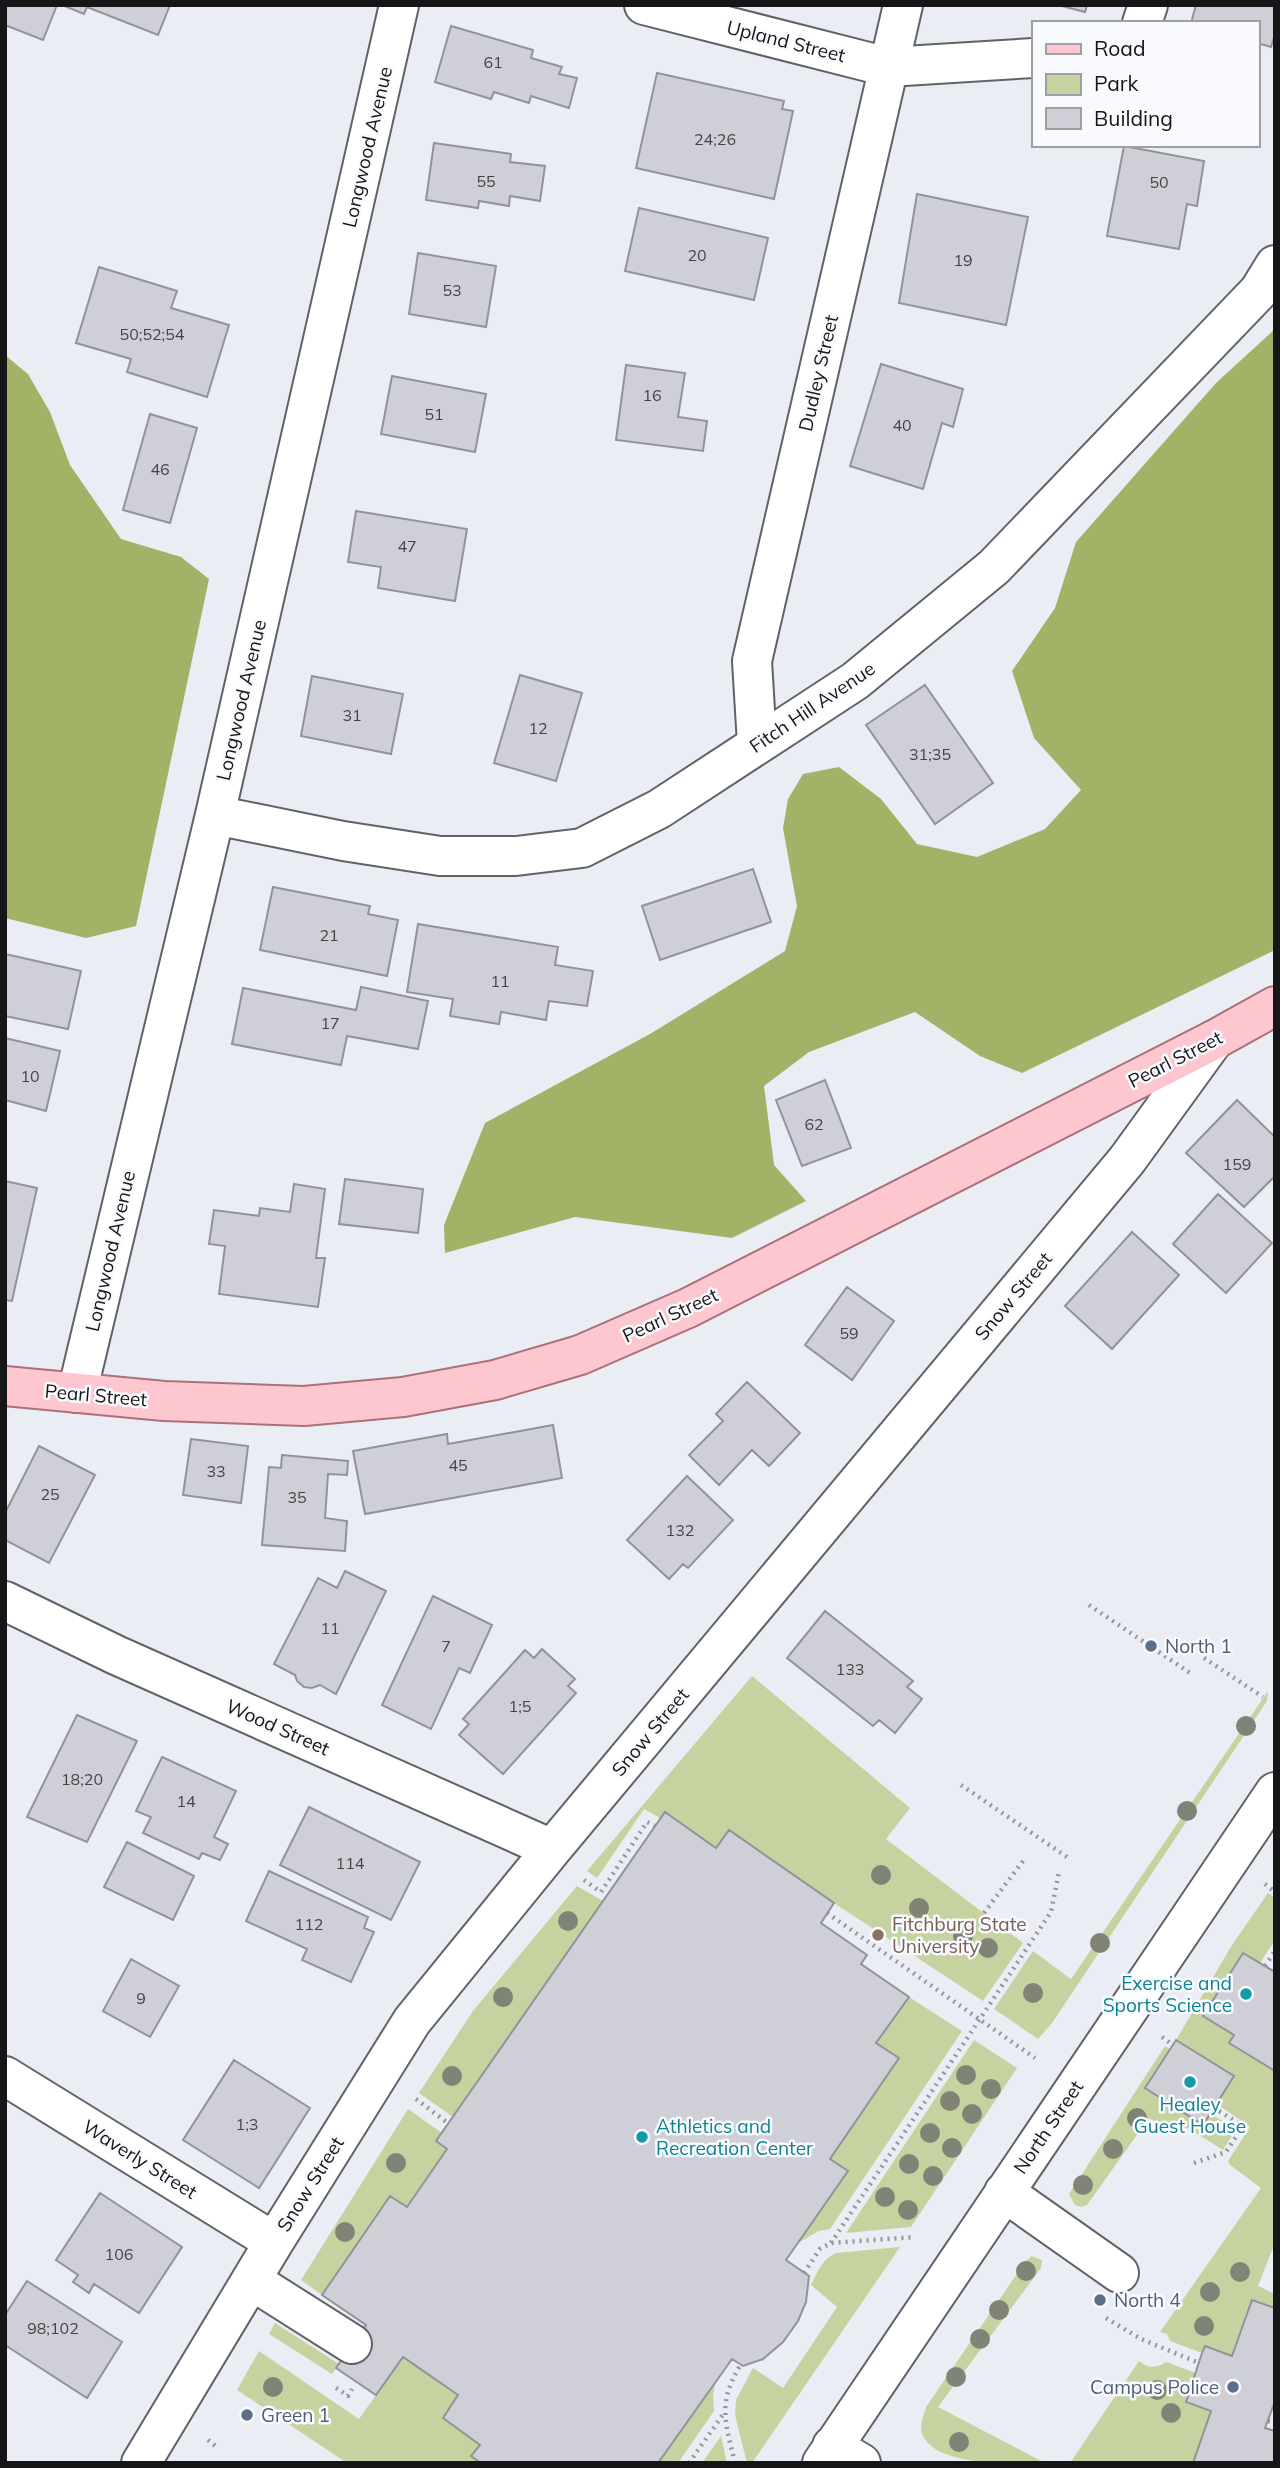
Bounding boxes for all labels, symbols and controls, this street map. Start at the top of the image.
street label: Upland Street [724,15,848,67]
legend [1032,21,1259,147]
text: Road [1094,35,1145,61]
house number: 61 [483,52,503,72]
street label: Longwood Avenue [337,64,397,230]
text: Park [1094,70,1138,96]
text: Building [1094,105,1173,131]
house number: 24;26 [694,129,736,149]
house number: 55 [476,171,496,191]
house number: 50 [1149,172,1169,192]
house number: 20 [687,245,707,265]
house number: 19 [953,250,973,270]
house number: 53 [442,280,462,300]
street label: Dudley Street [793,312,843,434]
house number: 50;52;54 [120,324,185,344]
house number: 16 [642,385,662,405]
house number: 51 [424,404,444,424]
house number: 40 [892,415,912,435]
house number: 46 [150,459,170,479]
house number: 47 [397,536,417,556]
street label: Longwood Avenue [211,617,271,783]
street label: Fitch Hill Avenue [745,656,879,758]
house number: 31 [342,705,362,725]
house number: 12 [528,718,548,738]
house number: 31;35 [909,744,951,764]
house number: 21 [319,925,339,945]
house number: 11 [490,971,510,991]
house number: 17 [320,1013,340,1033]
street label: Pearl Street [1124,1025,1226,1093]
house number: 10 [20,1066,40,1086]
house number: 62 [804,1114,824,1134]
house number: 159 [1223,1154,1251,1174]
street label: Longwood Avenue [80,1168,140,1334]
street label: Snow Street [969,1247,1057,1345]
street label: Pearl Street [618,1282,722,1348]
house number: 59 [839,1323,859,1343]
street label: Pearl Street [44,1379,148,1411]
house number: 45 [448,1455,468,1475]
house number: 33 [206,1461,226,1481]
house number: 25 [40,1484,60,1504]
house number: 35 [287,1487,307,1507]
house number: 132 [666,1520,694,1540]
house number: 11 [320,1618,340,1638]
place label: North 1 [1165,1634,1232,1658]
house number: 7 [441,1636,451,1656]
marker: North 1 [1143,1638,1159,1654]
house number: 133 [836,1659,864,1679]
street label: Snow Street [606,1683,694,1781]
street label: Wood Street [223,1694,334,1761]
house number: 1;5 [509,1696,531,1716]
house number: 18;20 [61,1769,103,1789]
house number: 14 [176,1791,196,1811]
house number: 114 [336,1853,365,1873]
place label: Fitchburg State University [892,1912,1027,1958]
house number: 112 [295,1914,323,1934]
marker: Fitchburg State University [870,1927,886,1943]
place label: Exercise and Sports Science [1103,1971,1232,2017]
marker: Exercise and Sports Science [1238,1986,1254,2002]
house number: 9 [136,1988,146,2008]
marker: Healey Guest House [1182,2074,1198,2090]
street label: North Street [1008,2075,1088,2178]
place label: Healey Guest House [1134,2092,1246,2138]
street label: Waverly Street [78,2114,202,2204]
house number: 1;3 [236,2114,258,2134]
place label: Athletics and Recreation Center [656,2114,813,2160]
marker: Athletics and Recreation Center [634,2129,650,2145]
street label: Snow Street [271,2132,349,2236]
house number: 106 [105,2244,133,2264]
place label: North 4 [1114,2288,1181,2312]
marker: North 4 [1092,2292,1108,2308]
house number: 98;102 [27,2318,79,2338]
place label: Campus Police [1090,2375,1219,2399]
marker: Campus Police [1225,2379,1241,2395]
place label: Green 1 [261,2403,330,2427]
marker: Green 1 [239,2407,255,2423]

